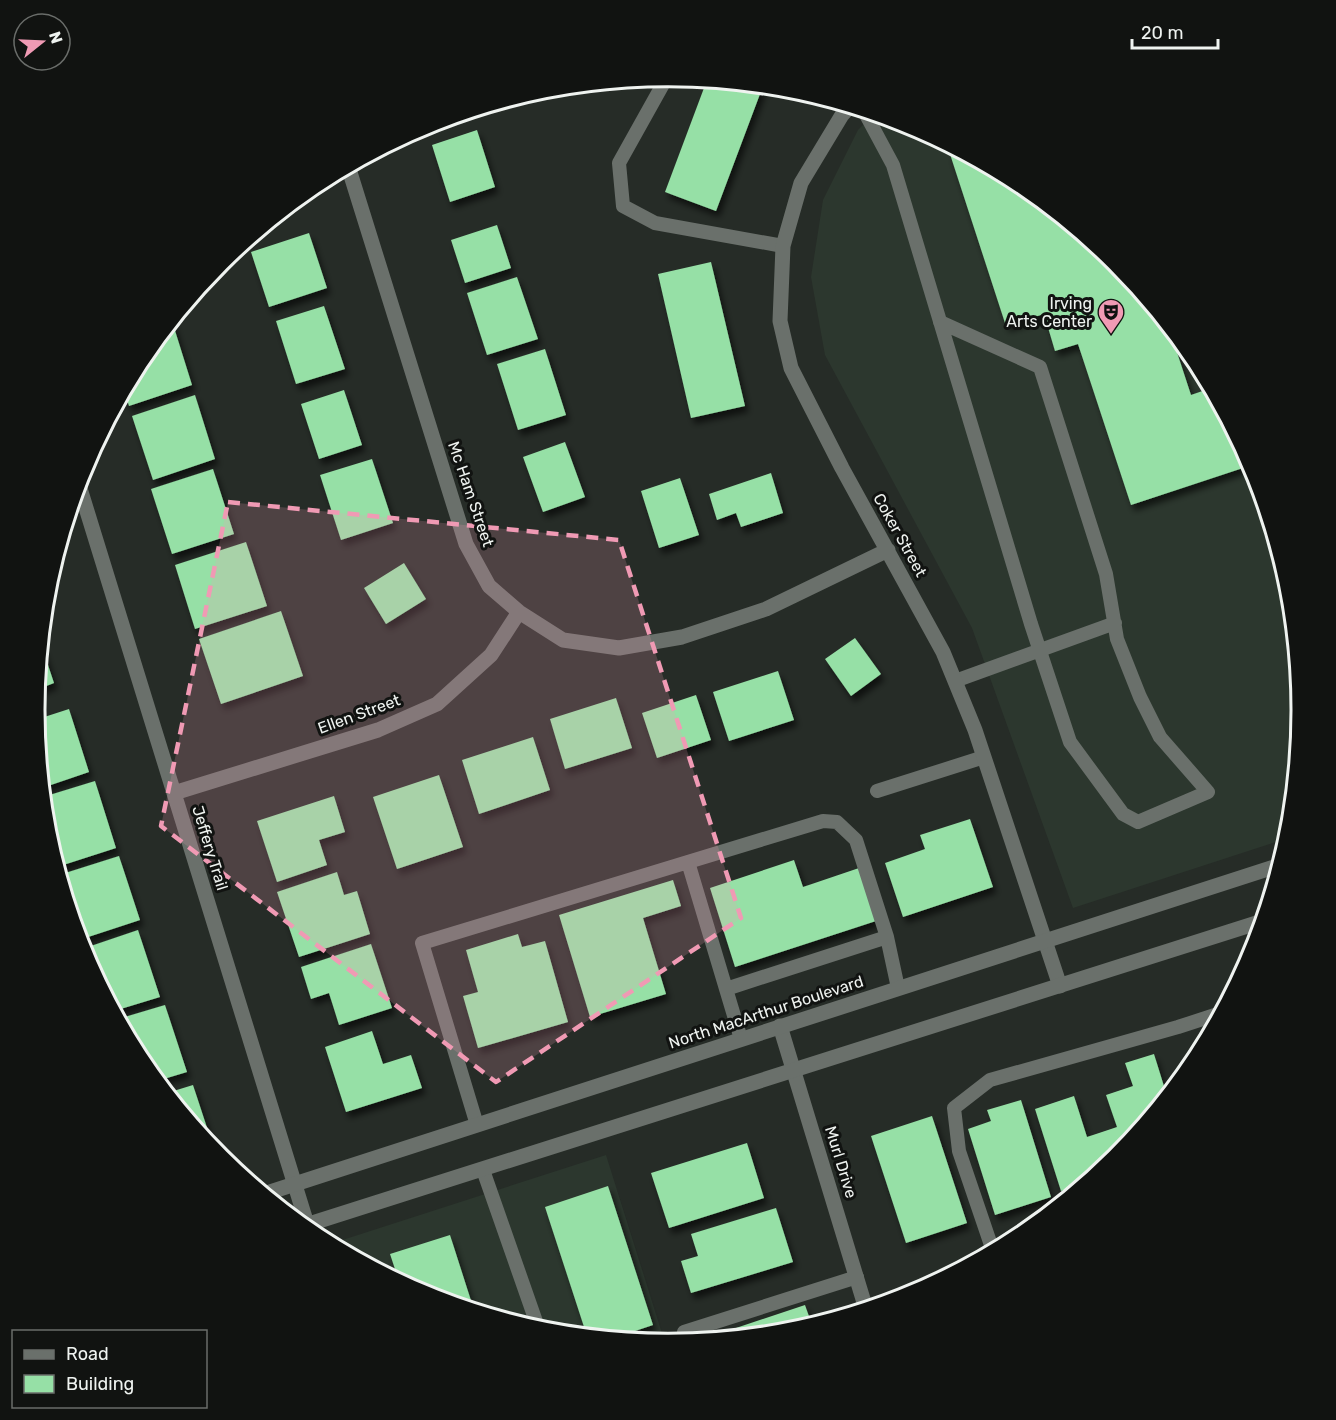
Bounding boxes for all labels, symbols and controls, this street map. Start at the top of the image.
north arrow [12,12,72,72]
scale bar [1132,12,1218,50]
text: 20 m [1141,22,1183,44]
text: N [45,29,67,46]
place label: Irving Arts Center [1006,294,1092,331]
theatre icon: Irving Arts Center [1096,297,1126,335]
street label: Mc Ham Street [444,439,498,549]
street label: Coker Street [869,490,931,580]
street label: Ellen Street [315,690,403,738]
street label: Jeffery Trail [188,803,232,893]
street label: North MacArthur Boulevard [666,972,866,1052]
street label: Murl Drive [821,1123,861,1201]
legend [12,1330,207,1408]
text: Road [66,1343,109,1365]
text: Building [66,1373,134,1395]

